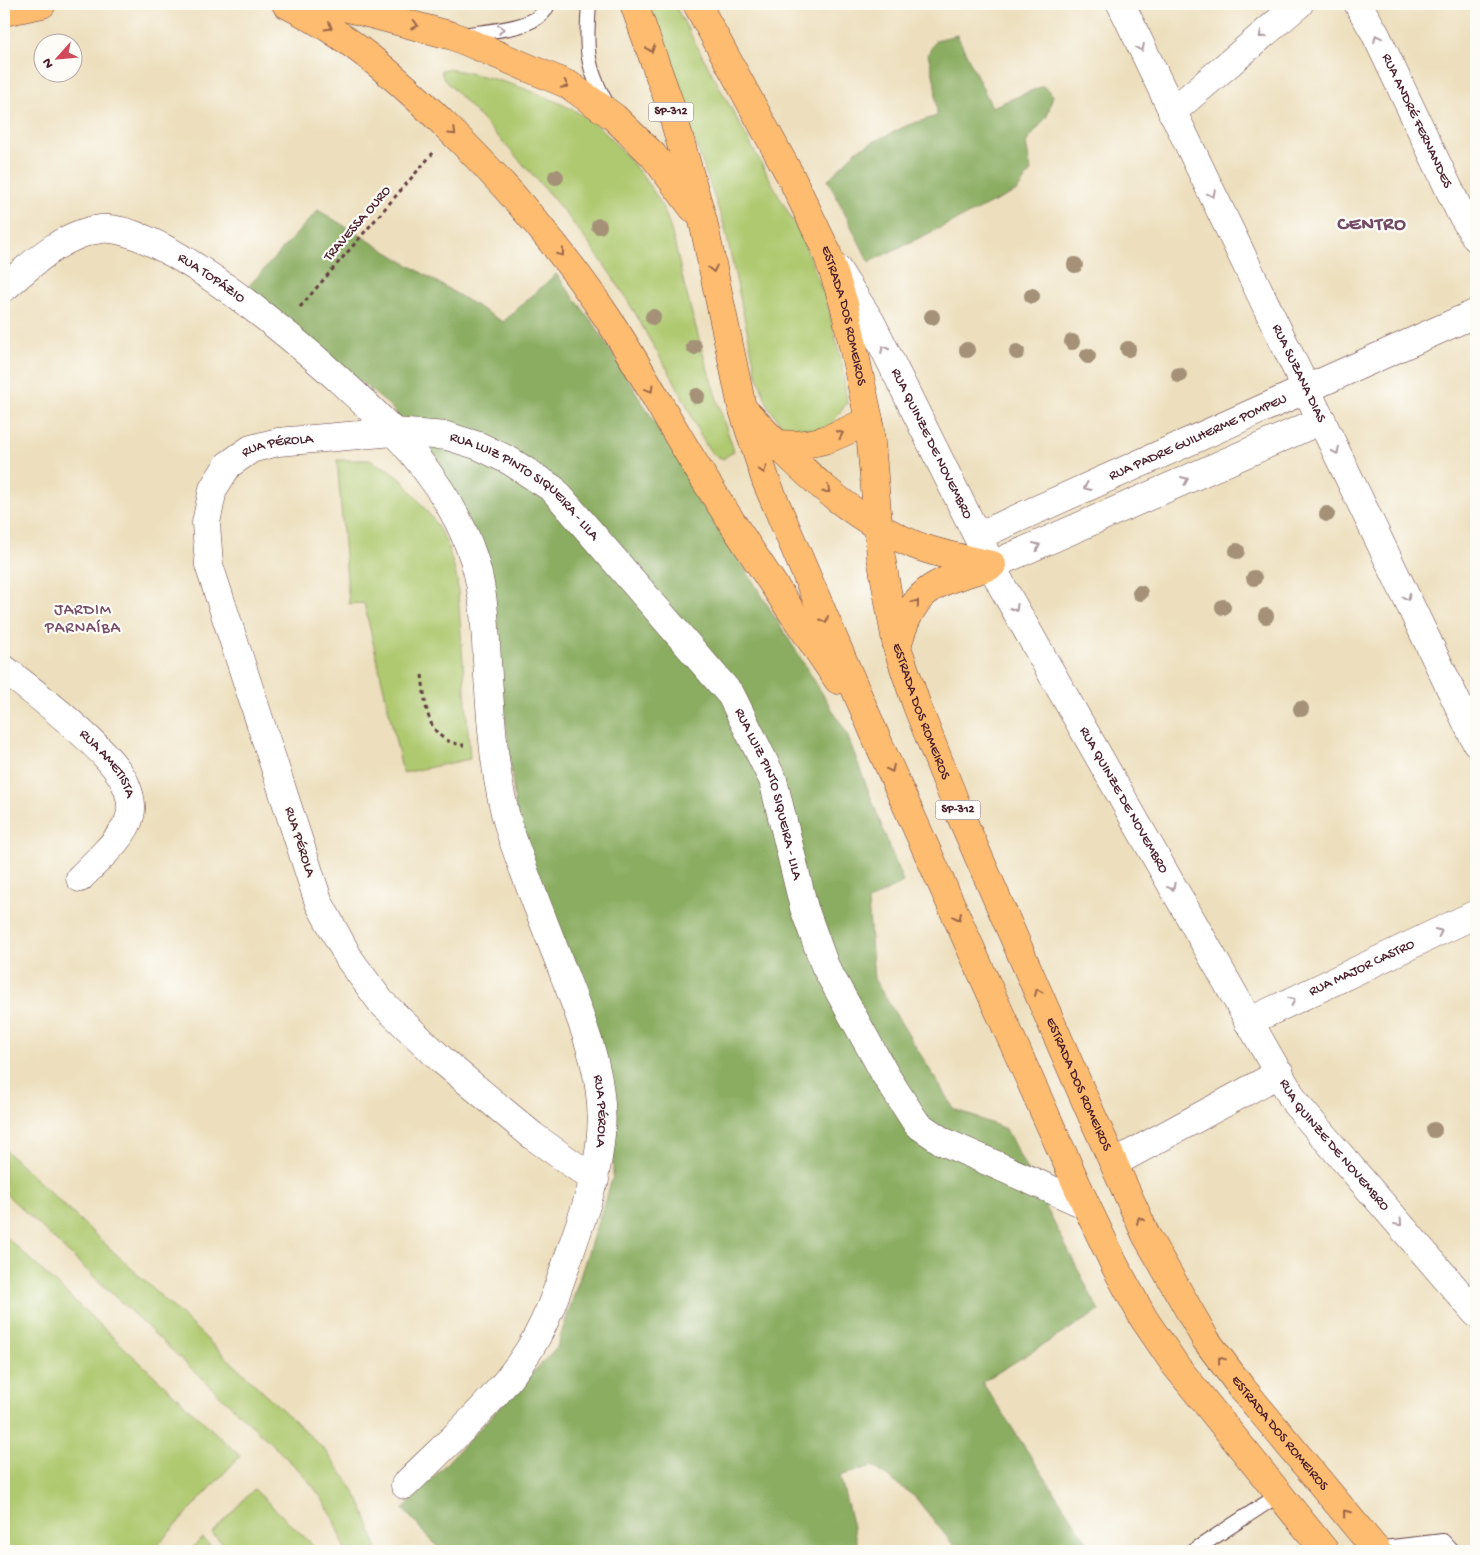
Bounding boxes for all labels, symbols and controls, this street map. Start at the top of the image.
one-way arrow [410,19,418,29]
one-way arrow [324,20,333,30]
one-way arrow [497,24,505,35]
one-way arrow [1259,30,1268,38]
north arrow [32,32,82,82]
one-way arrow [1373,34,1383,43]
one-way arrow [1135,43,1146,52]
one-way arrow [645,45,655,53]
street label: RUA ANDRÉ FERNANDES [1378,51,1456,192]
text: N [39,55,58,71]
one-way arrow [560,79,569,89]
road number: SP-312 [648,102,694,121]
one-way arrow [447,126,456,135]
street label: TRAVESSA OURO [320,182,396,266]
one-way arrow [1206,189,1217,198]
district label: CENTRO [1336,214,1407,237]
street label: ESTRADA DOS ROMEIROS [817,244,870,388]
one-way arrow [555,247,563,256]
street label: RUA TOPÁZIO [174,249,249,307]
one-way arrow [707,265,718,274]
street label: RUA SUZANA DIAS [1268,322,1330,426]
one-way arrow [880,345,890,354]
street label: RUA QUINZE DE NOVEMBRO [887,366,976,523]
one-way arrow [643,383,653,392]
street label: RUA PADRE GUILHERME POMPEU [1106,390,1290,485]
street label: RUA LUIZ PINTO SIQUEIRA - LILA [448,429,603,545]
street label: RUA PÉROLA [238,430,314,462]
one-way arrow [835,430,844,441]
one-way arrow [1330,446,1340,455]
one-way arrow [757,465,767,474]
one-way arrow [1180,476,1189,486]
one-way arrow [1083,481,1092,492]
one-way arrow [821,484,830,493]
one-way arrow [1032,541,1041,552]
one-way arrow [1401,592,1411,601]
one-way arrow [910,599,919,608]
district label: JARDIM PARNAÍBA [44,602,122,639]
one-way arrow [1008,603,1018,612]
one-way arrow [819,615,830,624]
street label: ESTRADA DOS ROMEIROS [888,641,954,783]
street label: RUA LUIZ PINTO SIQUEIRA - LILA [730,705,806,882]
street label: RUA QUINZE DE NOVEMBRO [1075,724,1172,877]
street label: RUA AMETISTA [75,726,139,800]
one-way arrow [885,763,895,772]
road number: SP-312 [936,800,980,820]
street label: RUA PÉROLA [280,805,319,880]
one-way arrow [1166,882,1176,891]
one-way arrow [951,912,962,921]
one-way arrow [1434,927,1443,938]
street label: RUA MAJOR CASTRO [1306,936,1418,1000]
one-way arrow [1033,988,1044,997]
one-way arrow [1287,998,1296,1008]
street label: ESTRADA DOS ROMEIROS [1042,1015,1116,1154]
street label: RUA PÉROLA [589,1073,610,1149]
street label: RUA QUINZE DE NOVEMBRO [1275,1076,1393,1215]
one-way arrow [1135,1216,1146,1225]
one-way arrow [1393,1217,1401,1226]
one-way arrow [1219,1357,1227,1366]
street label: ESTRADA DOS ROMEIROS [1227,1372,1332,1495]
one-way arrow [1343,1510,1352,1519]

